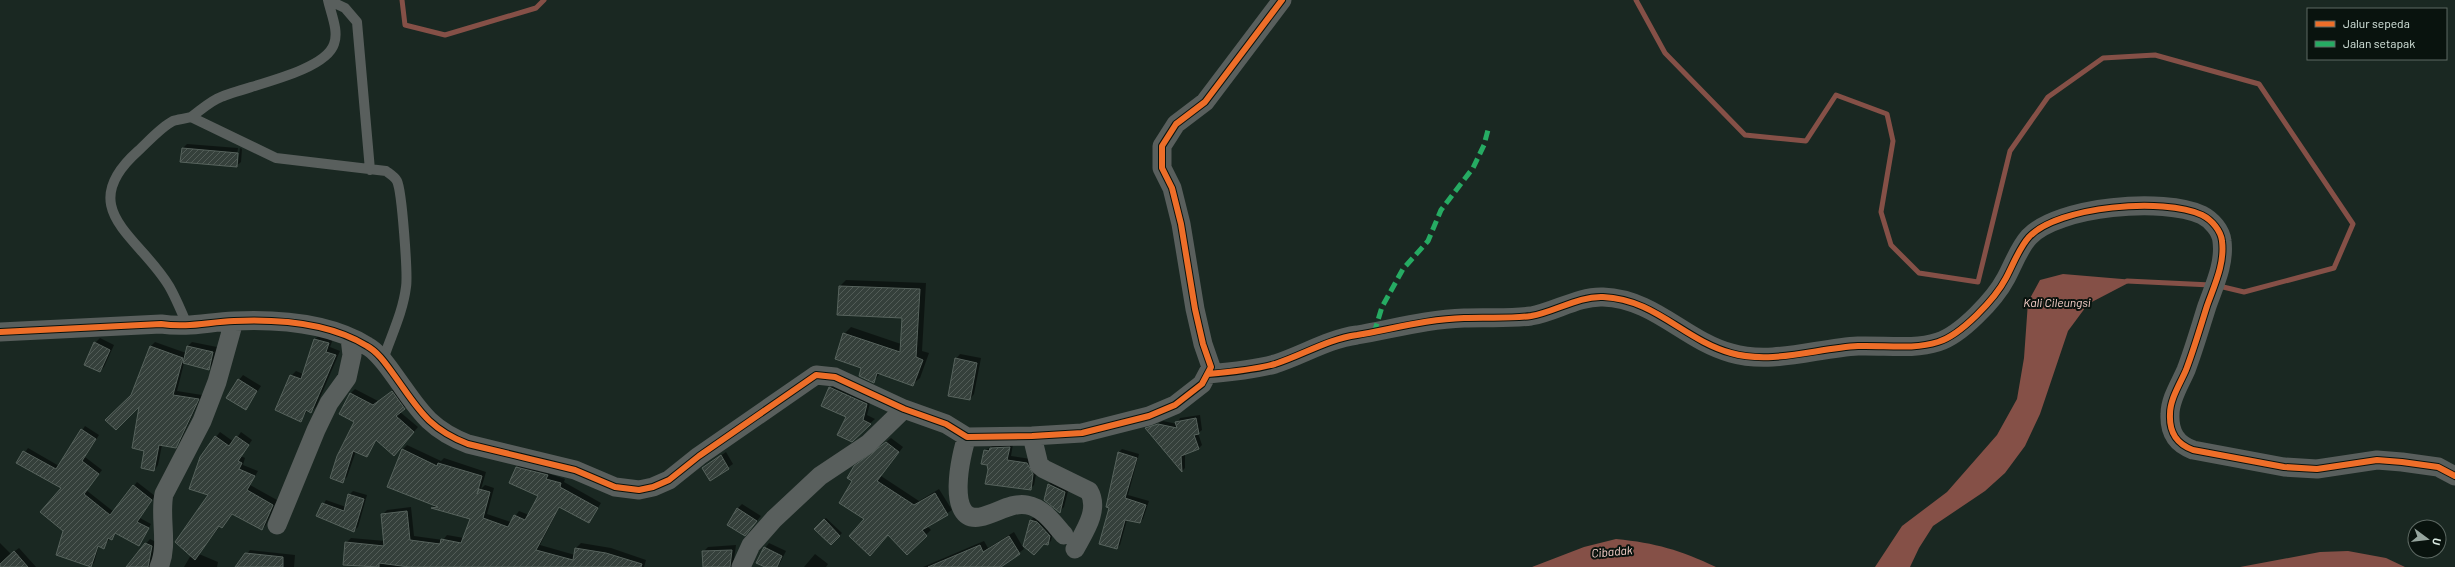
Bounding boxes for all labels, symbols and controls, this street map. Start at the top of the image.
legend [2307,8,2447,60]
text: Jalur sepeda [2343,16,2410,30]
text: Jalan setapak [2343,36,2415,50]
water label: Kali Cileungsi [2023,295,2091,309]
north arrow [2407,519,2447,559]
text: U [2430,537,2444,547]
water label: Cibadak [1591,542,1633,560]

